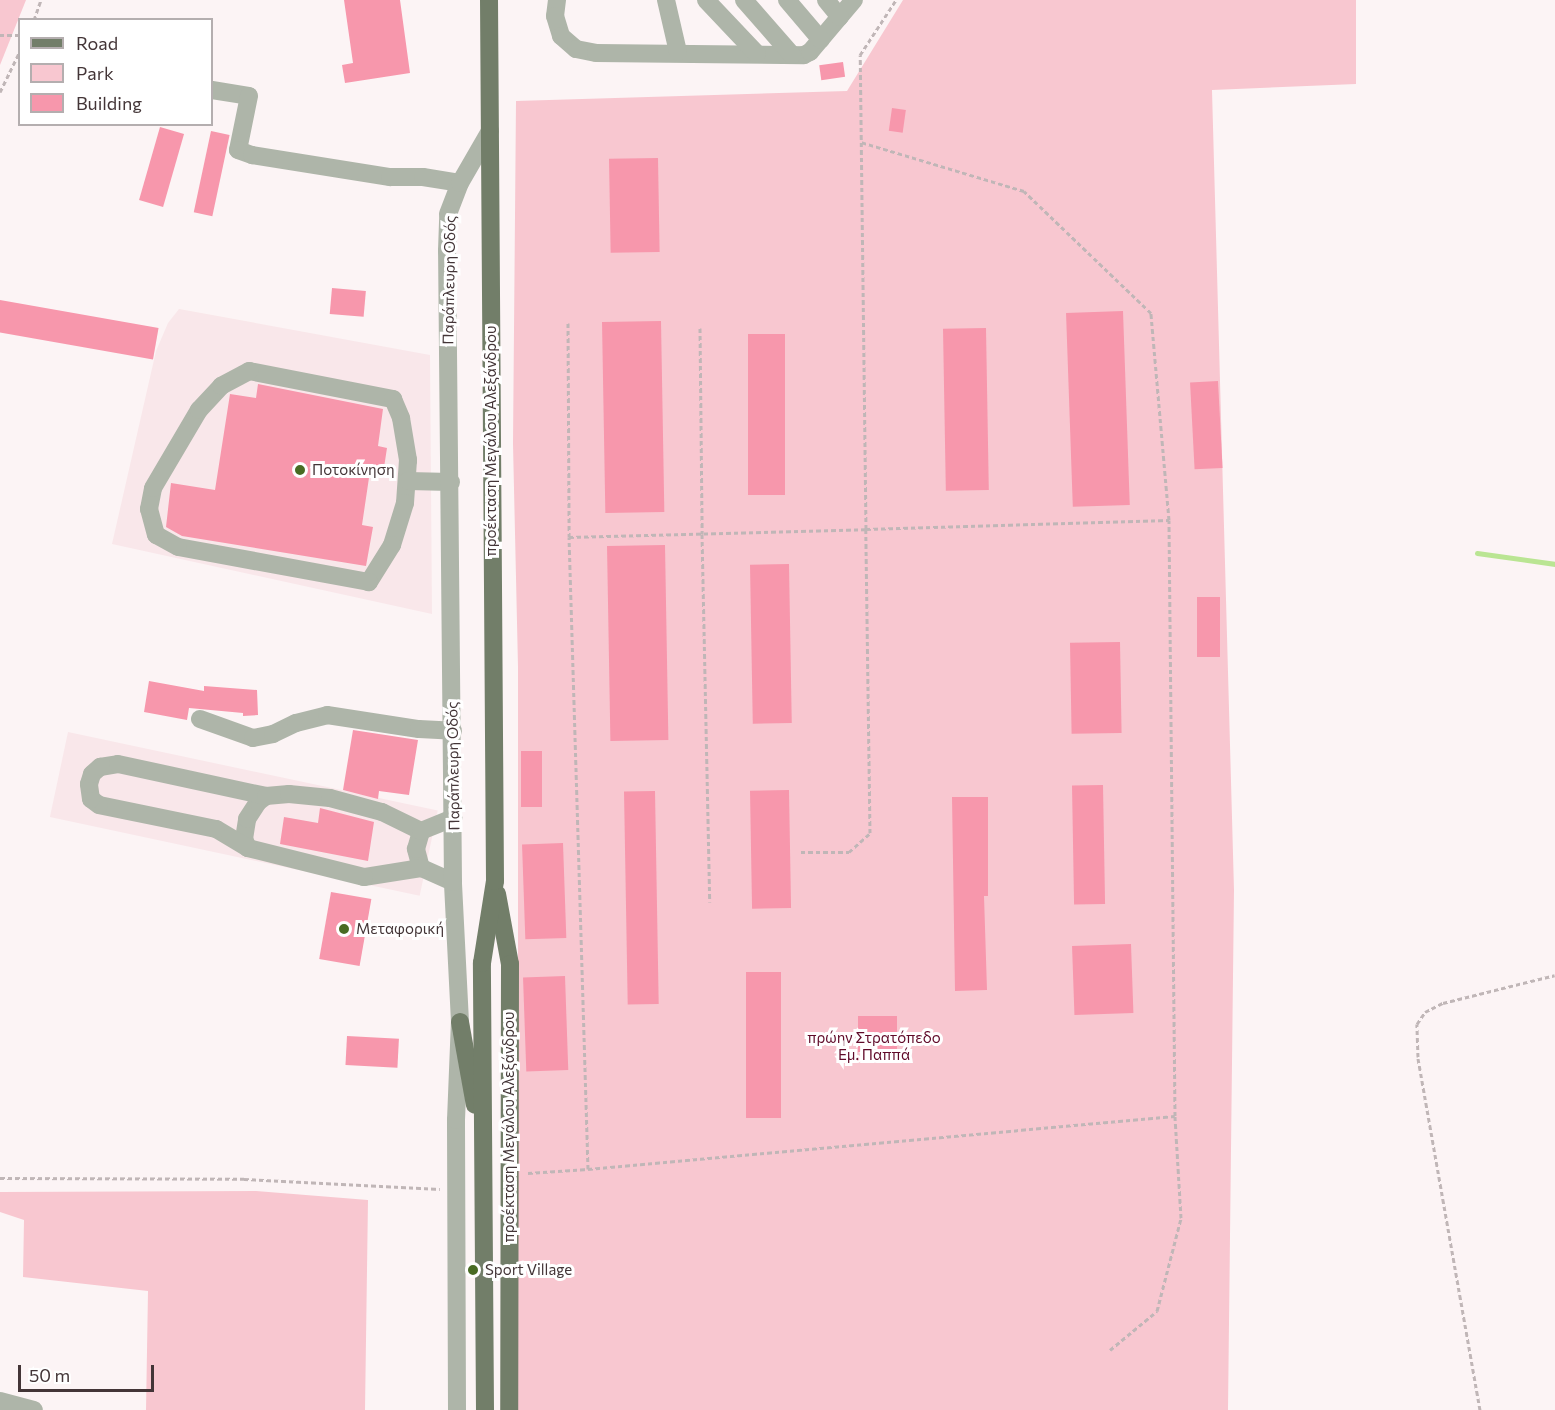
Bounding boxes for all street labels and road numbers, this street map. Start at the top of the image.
street label: Παράπλευρη Οδός [439,215,459,345]
street label: προέκταση Μεγάλου Αλεξάνδρου [482,326,500,556]
street label: Παράπλευρη Οδός [443,701,463,831]
street label: προέκταση Μεγάλου Αλεξάνδρου [500,1012,518,1242]

